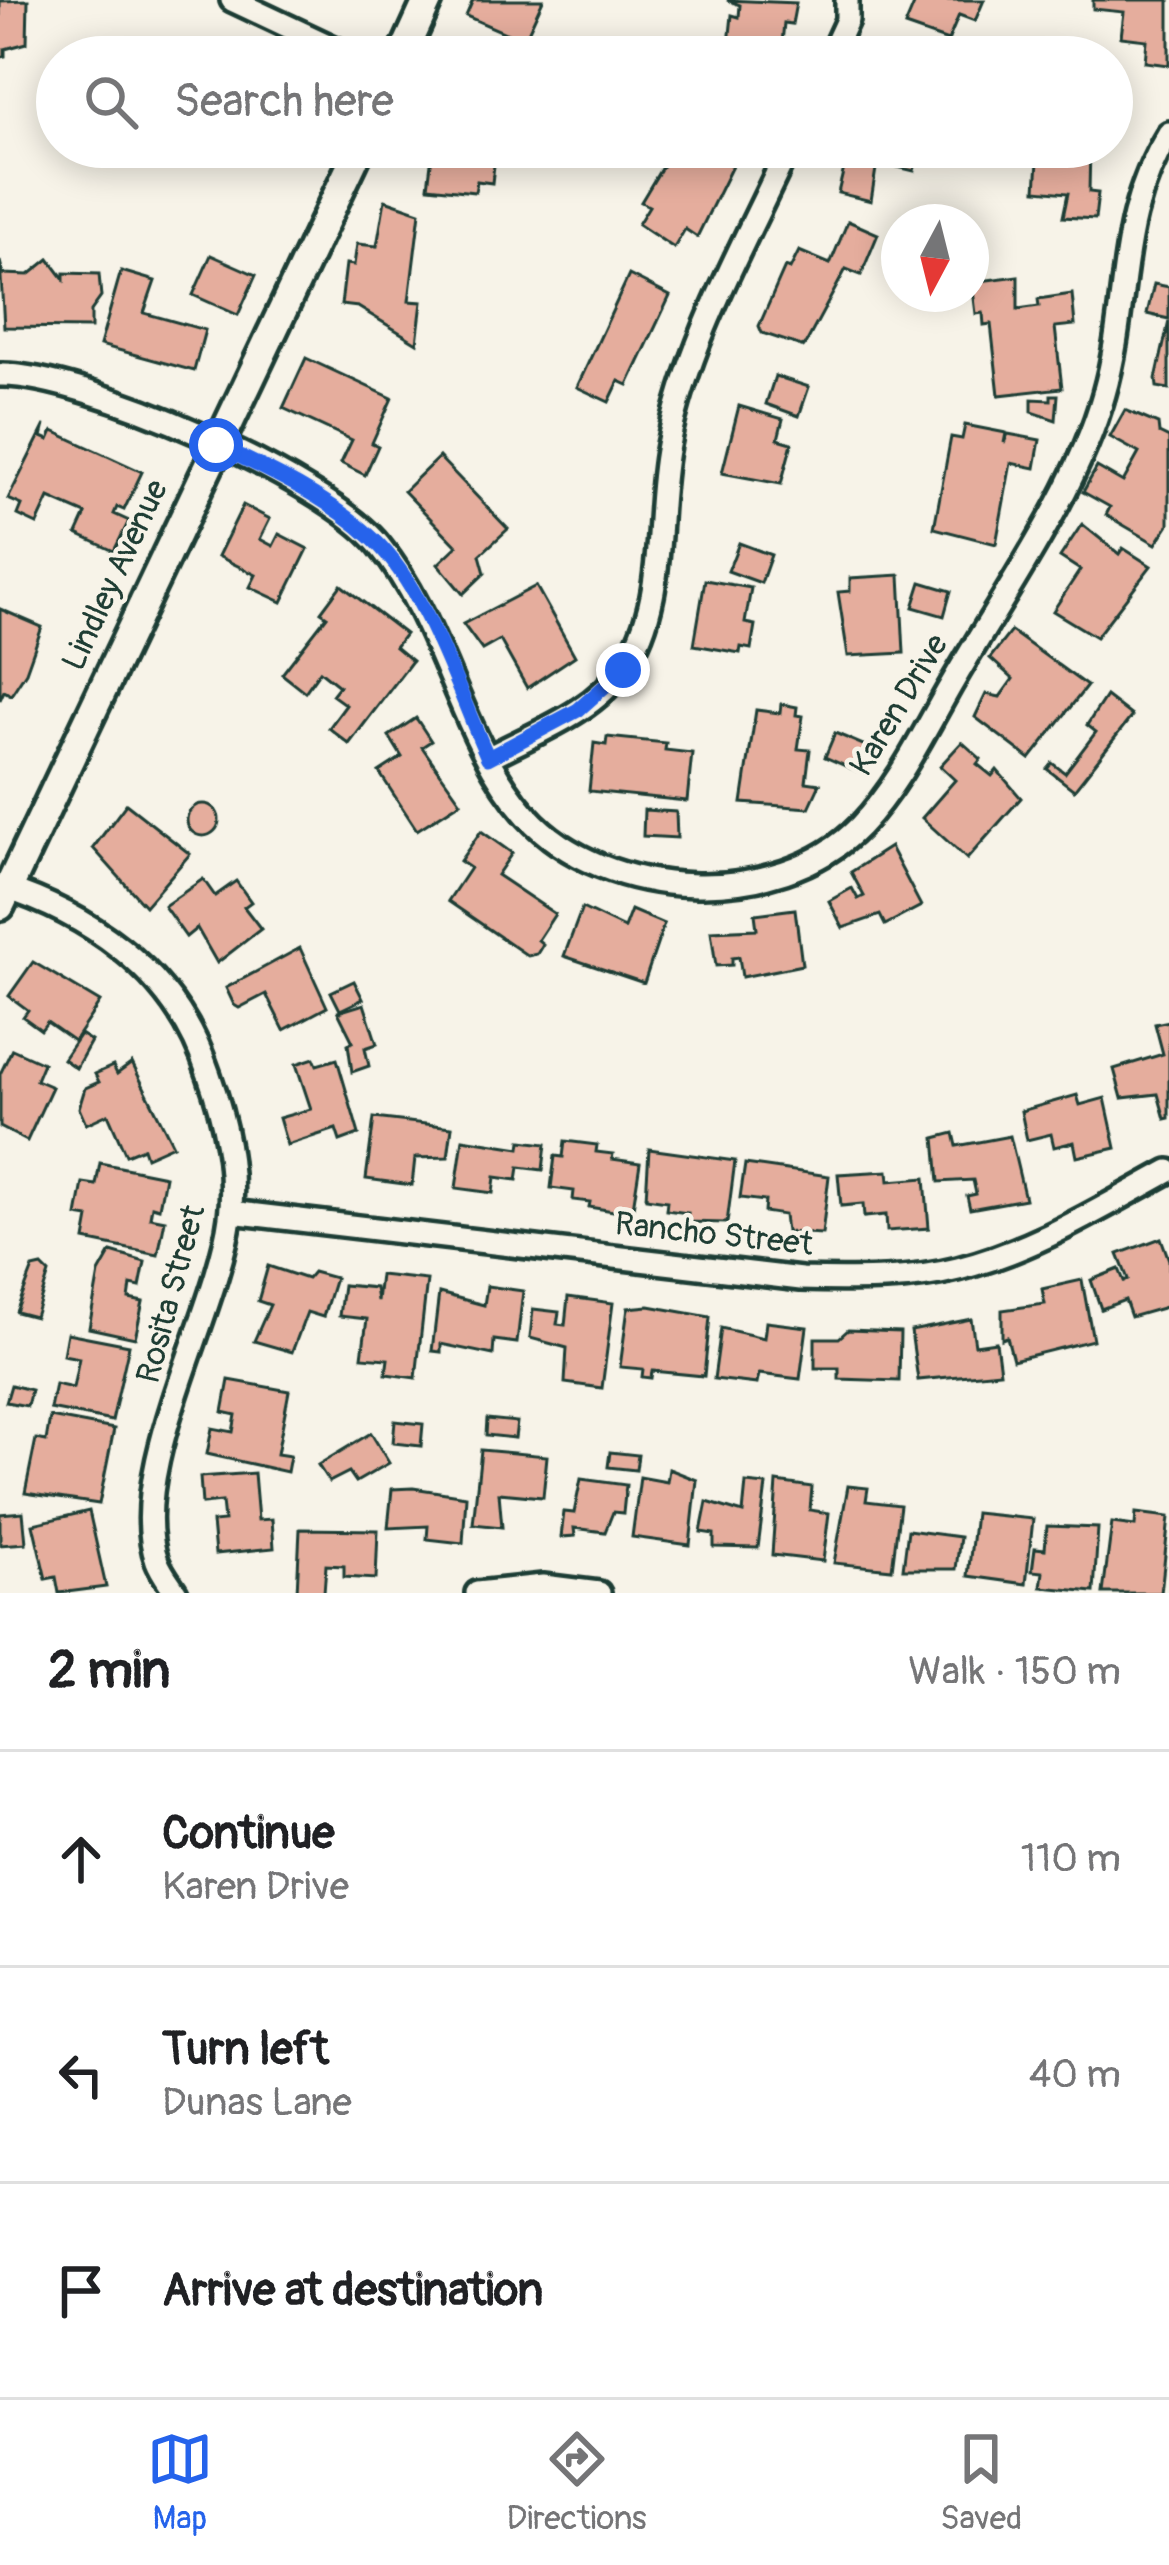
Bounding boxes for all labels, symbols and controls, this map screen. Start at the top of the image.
search box [36,36,1133,168]
icon: search [78,69,144,135]
text: Search here [174,74,394,130]
north arrow [881,204,989,312]
route start [189,418,243,472]
street label: Lindley Avenue [53,473,177,677]
street label: Karen Drive [841,627,957,783]
route end [596,643,650,697]
street label: Rosita Street [128,1200,215,1388]
street label: Rancho Street [613,1203,816,1265]
text: 2 min [48,1639,170,1703]
text: Walk · 150 m [908,1647,1121,1696]
text: Continue [162,1806,335,1862]
icon: ahead [48,1826,114,1892]
text: 110 m [1021,1834,1121,1883]
text: Karen Drive [162,1862,349,1911]
text: Turn left [162,2022,329,2078]
icon: left [48,2042,114,2108]
text: 40 m [1029,2050,1121,2099]
text: Dunas Lane [162,2078,352,2127]
icon: arrive [48,2258,114,2324]
text: Arrive at destination [162,2263,543,2319]
tab: Map [147,2426,213,2539]
tab: Directions [507,2426,647,2539]
tab: Saved [940,2426,1022,2539]

